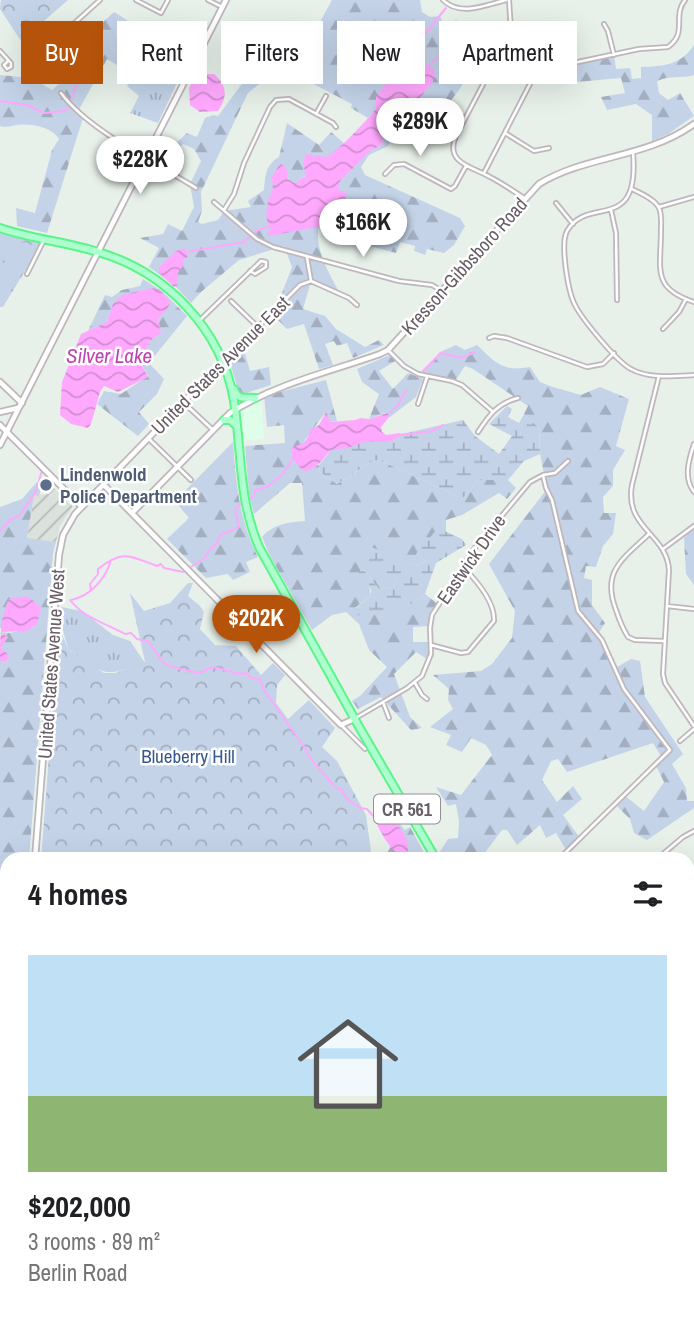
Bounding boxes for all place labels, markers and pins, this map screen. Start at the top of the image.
pin: $289K [371,99,469,158]
pin: $228K [91,136,189,196]
pin: $166K [314,200,412,259]
place label: Lindenwold Police Department [60,461,197,509]
marker: Lindenwold Police Department [38,477,54,493]
pin: $202K [207,596,305,655]

